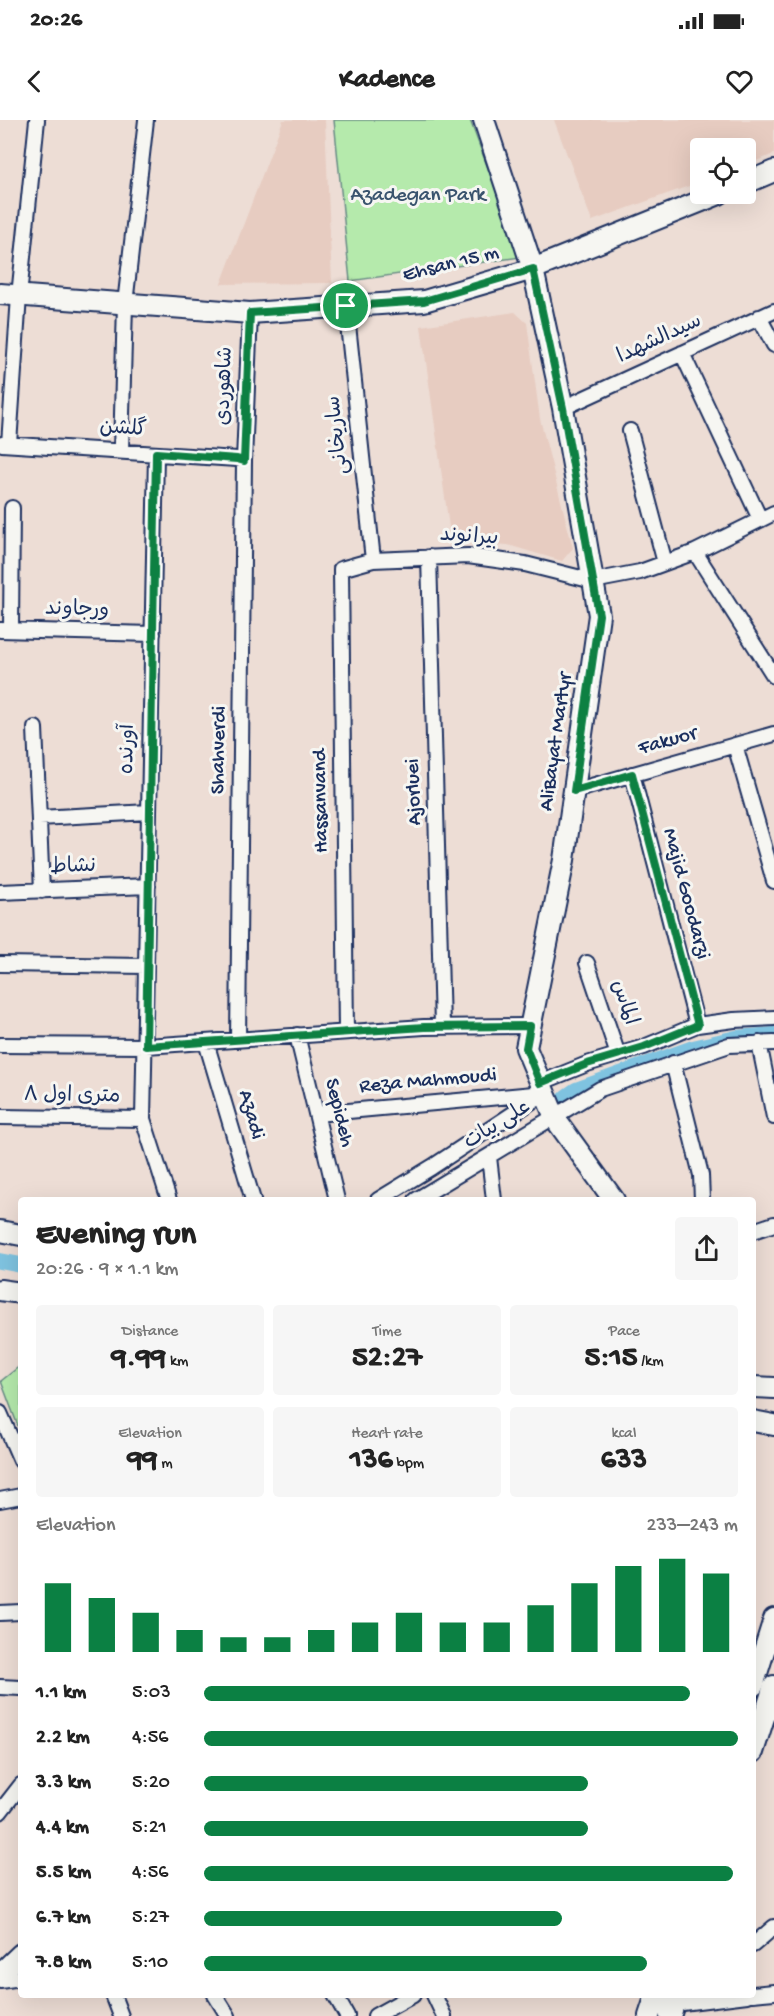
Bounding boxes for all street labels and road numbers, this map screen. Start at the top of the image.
street label: Ehsan 15 m [400,241,502,289]
street label: سیدالشهدا [614,310,706,370]
street label: شاهوردی [212,346,240,426]
street label: ساریخانی [322,394,356,476]
street label: گلشن [99,413,147,444]
street label: بیرانوند [439,523,499,553]
street label: ورجاوند [44,597,110,625]
street label: AliBayat Martyr [535,670,579,813]
street label: Shahverdi [207,706,233,794]
street label: Fakuor [635,721,702,763]
street label: آورنده [114,723,142,774]
street label: Hassanvand [309,747,335,853]
street label: Ajorluei [401,758,429,826]
street label: Majid Goodarzi [656,826,714,962]
street label: نشاط [50,855,96,881]
street label: الماس [604,977,642,1029]
street label: Reza Mahmoudi [358,1064,498,1100]
street label: Sepideh [317,1076,359,1150]
street label: ۸ متری اول [23,1084,121,1110]
street label: Azadi [231,1087,269,1143]
street label: علی بیات [460,1096,536,1156]

